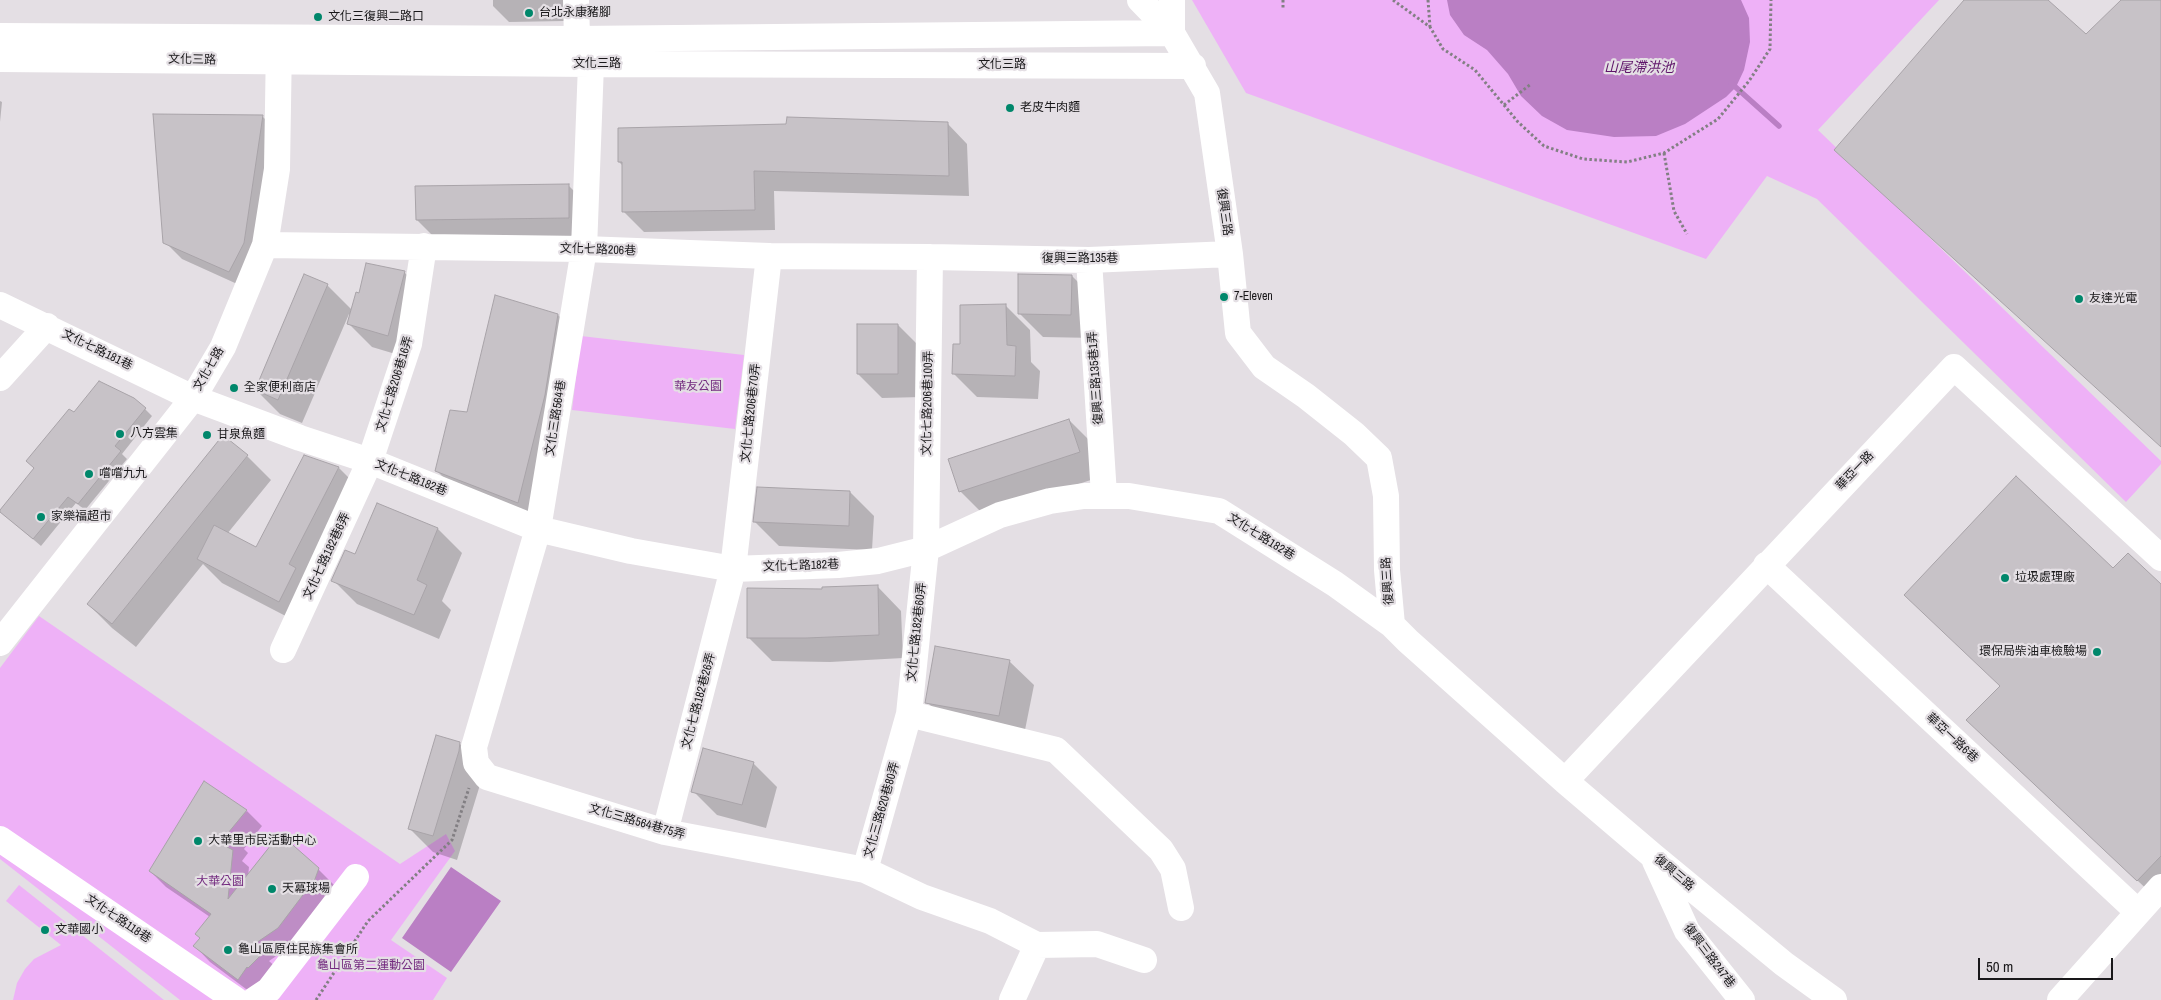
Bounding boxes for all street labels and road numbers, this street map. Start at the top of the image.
street label: 文化三路 [168,52,216,68]
street label: 文化三路 [573,57,621,71]
street label: 文化三路 [978,58,1026,72]
street label: 復興三路 [1214,187,1234,237]
street label: 文化七路206巷 [560,241,636,259]
street label: 復興三路135巷 [1042,252,1118,266]
street label: 文化七路181巷 [60,327,134,373]
street label: 復興三路135巷1弄 [1086,331,1106,425]
street label: 文化七路206巷16弄 [374,334,416,434]
street label: 文化七路 [191,345,227,393]
street label: 文化七路206巷100弄 [920,350,936,456]
street label: 文化七路206巷70弄 [739,363,763,463]
street label: 文化三路564巷 [543,379,569,457]
street label: 華亞一路 [1833,449,1877,493]
street label: 文化七路182巷 [373,457,449,499]
street label: 文化七路182巷6弄 [301,510,353,602]
street label: 文化七路182巷 [1225,511,1297,563]
street label: 文化七路182巷 [763,557,839,575]
street label: 復興三路 [1379,557,1397,605]
street label: 文化七路182巷60弄 [905,582,929,682]
street label: 文化七路182巷26弄 [679,651,719,751]
street label: 華亞一路6巷 [1923,710,1981,766]
street label: 文化三路620巷80弄 [861,760,903,860]
street label: 文化三路564巷75弄 [587,801,687,843]
street label: 復興三路 [1651,852,1697,894]
street label: 文化七路118巷 [83,892,153,946]
street label: 復興三路247巷 [1680,921,1738,991]

